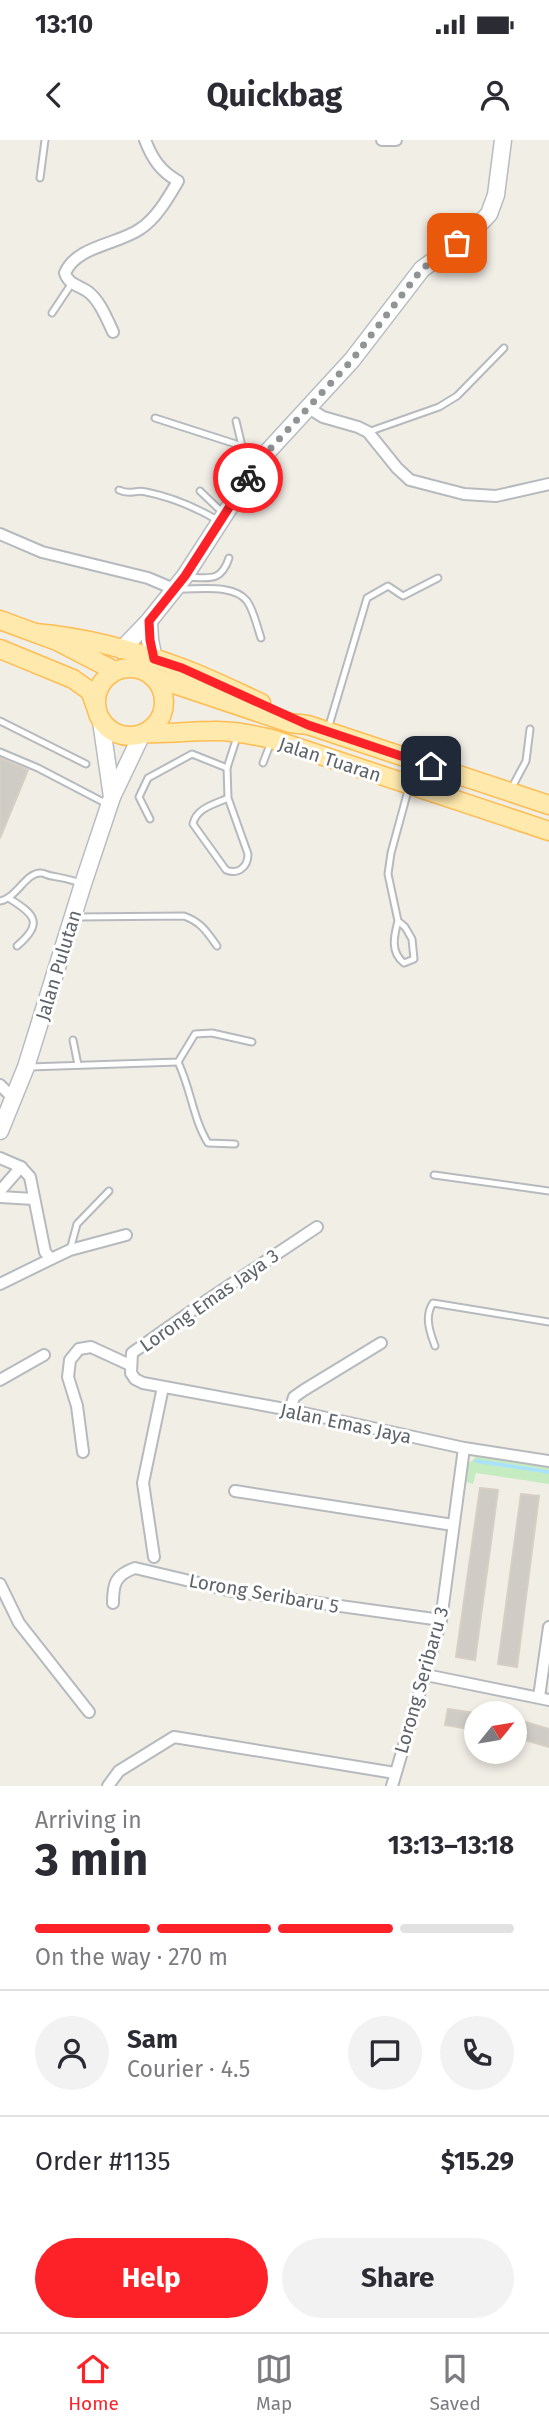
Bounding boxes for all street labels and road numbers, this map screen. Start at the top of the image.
street label: Jalan Tuaran [276,732,384,787]
street label: Jalan Pulutan [31,907,86,1023]
street label: Lorong Emas Jaya 3 [136,1244,283,1357]
street label: Jalan Emas Jaya [278,1398,414,1449]
street label: Lorong Seribaru 5 [187,1569,341,1618]
street label: Lorong Seribaru 3 [390,1604,453,1756]

